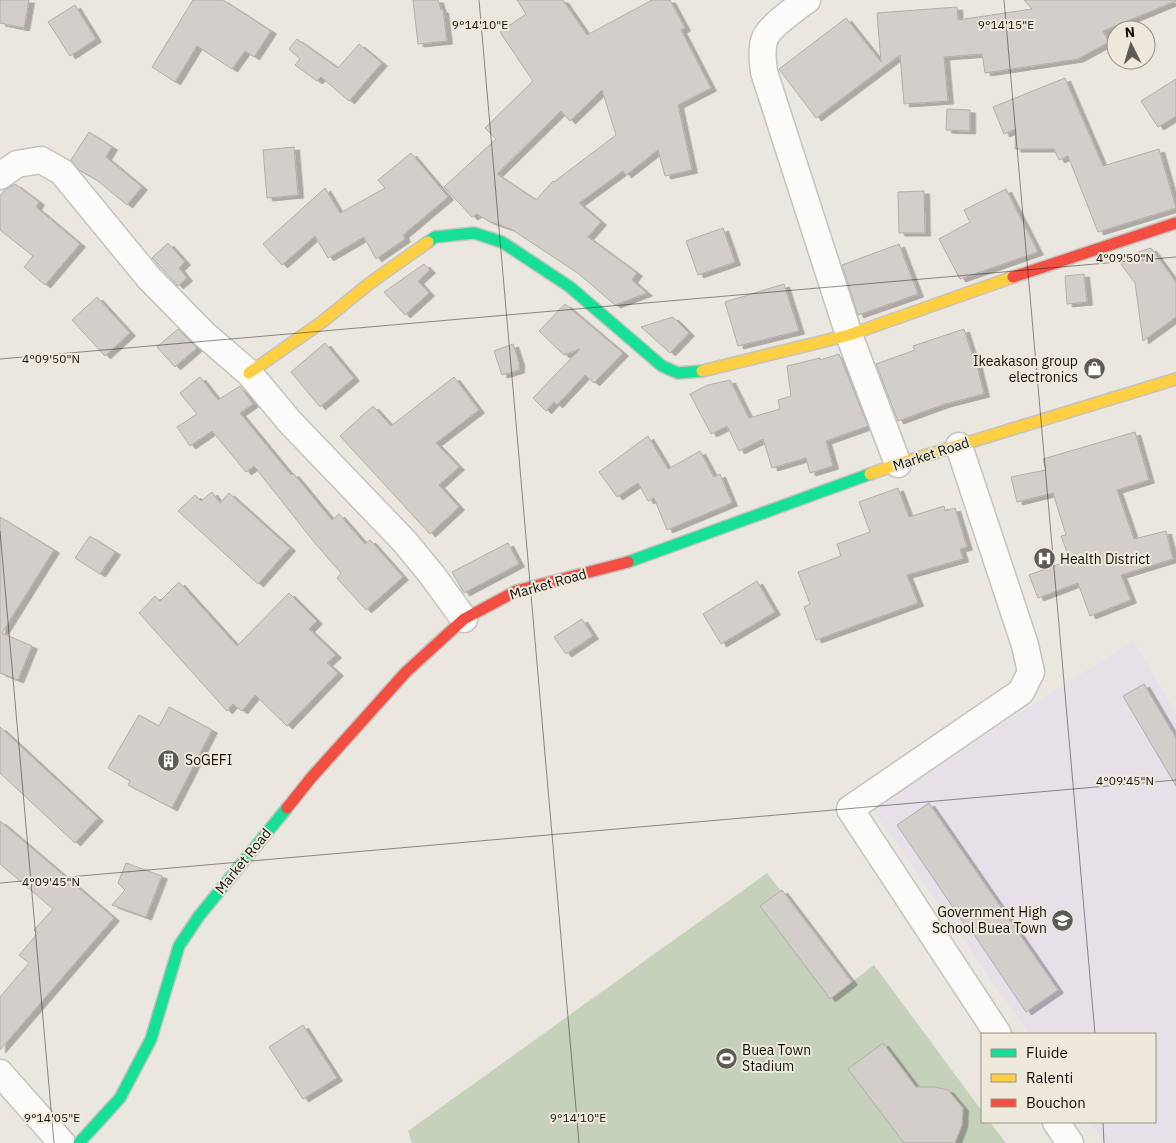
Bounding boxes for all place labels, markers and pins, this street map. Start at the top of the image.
place label: Ikeakason group electronics [973,352,1078,386]
shop icon: Ikeakason group electronics [1082,357,1106,381]
hospital icon: Health District [1032,547,1056,571]
place label: Health District [1060,550,1150,568]
building icon: SoGEFI [157,748,181,772]
place label: SoGEFI [185,751,232,769]
place label: Government High School Buea Town [932,903,1047,937]
school or university icon: Government High School Buea Town [1051,908,1075,932]
place label: Buea Town Stadium [742,1041,811,1075]
sports icon: Buea Town Stadium [714,1046,738,1070]

